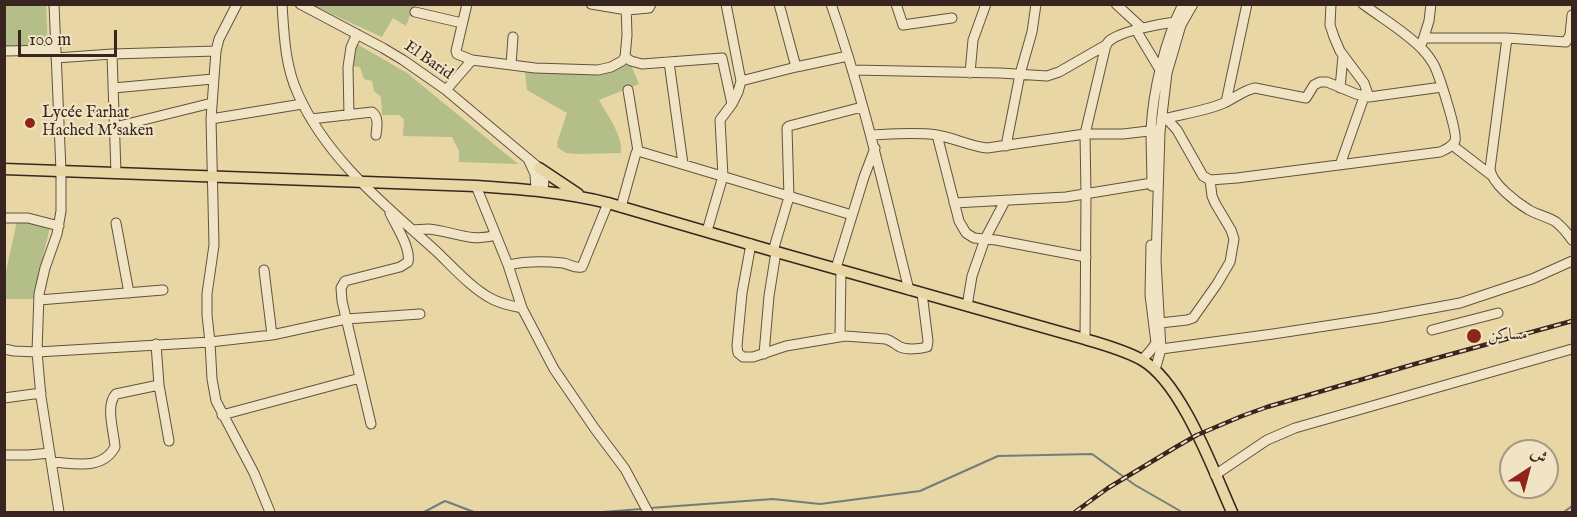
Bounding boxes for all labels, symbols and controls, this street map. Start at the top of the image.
scale bar [21,18,120,56]
text: 100 m [29,29,71,52]
street label: El Barid [400,37,456,85]
place label: Lycée Farhat Hached M'saken [42,104,154,142]
marker: Lycée Farhat Hached M'saken [23,116,37,130]
place label: مساكن [1488,326,1527,346]
marker: مساكن [1465,327,1483,345]
north arrow [1499,439,1559,499]
text: ش [1526,443,1551,469]

